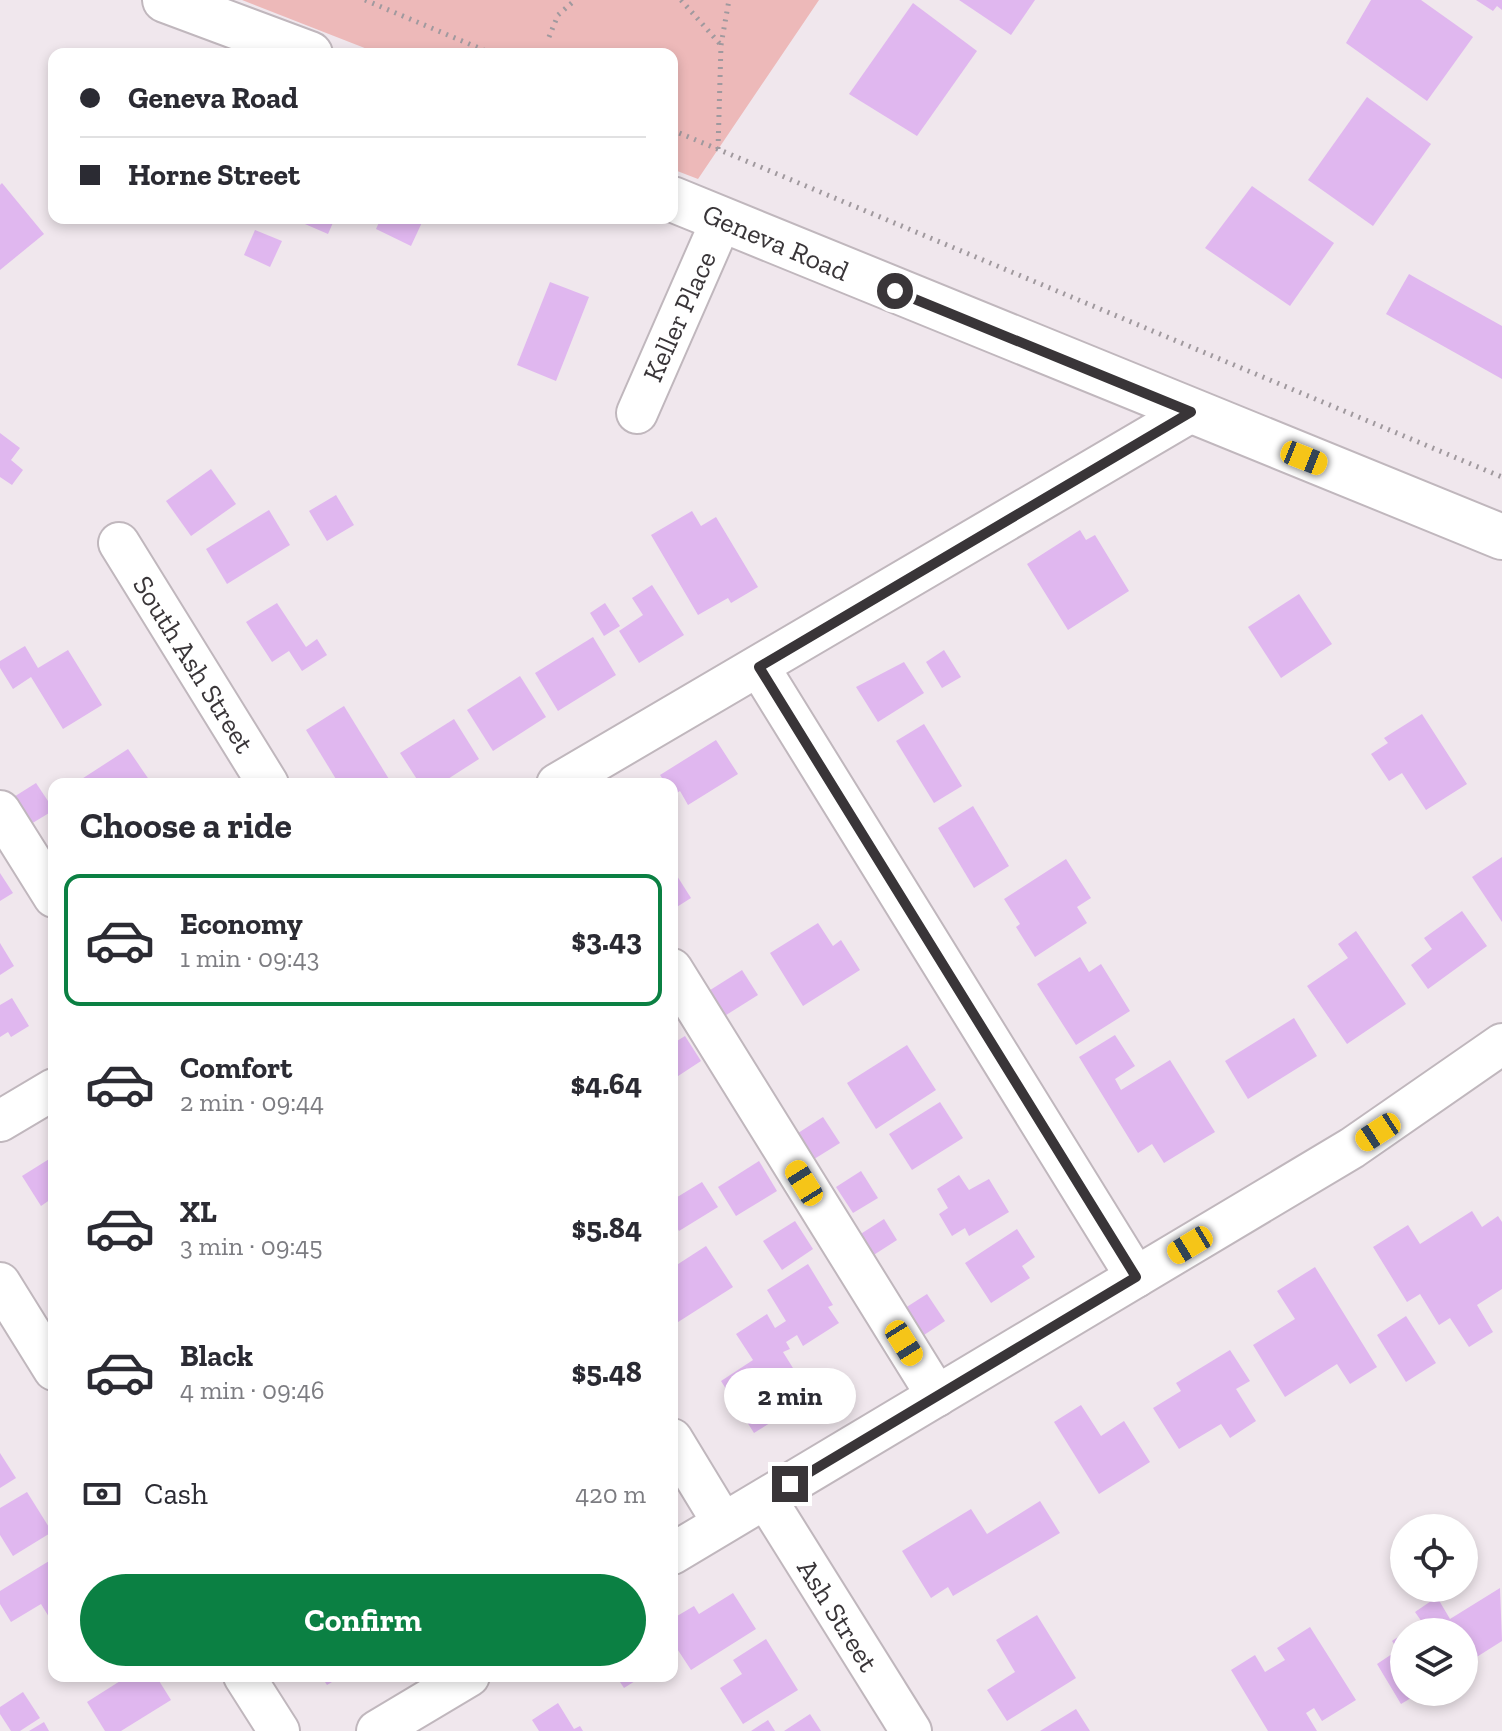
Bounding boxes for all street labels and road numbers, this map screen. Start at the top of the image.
street label: Geneva Road [698,197,854,288]
street label: Keller Place [636,246,723,387]
street label: South Ash Street [126,570,261,759]
street label: Ash Street [790,1553,885,1678]

